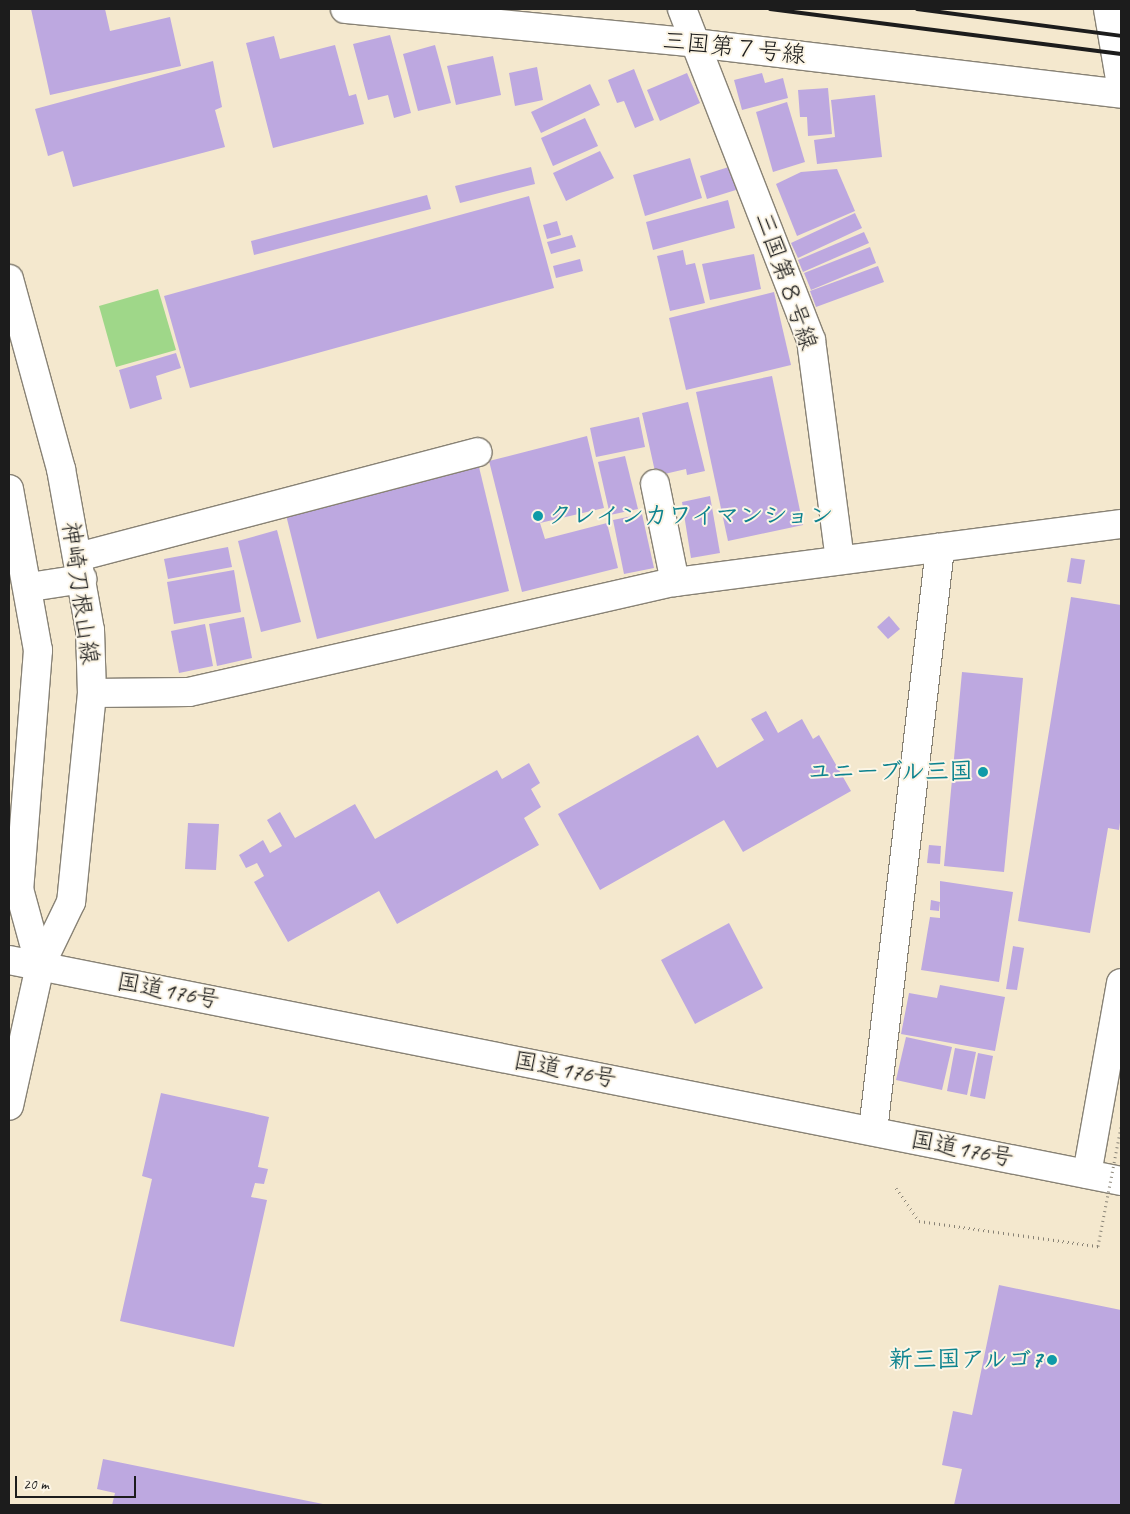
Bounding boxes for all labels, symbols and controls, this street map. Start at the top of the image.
street label: 三国第７号線 [661,26,807,70]
street label: 三国第８号線 [749,208,823,354]
place label: クレインカワイマンション [548,502,836,530]
marker: クレインカワイマンション [532,510,544,522]
street label: 神崎刀根山線 [56,520,104,666]
place label: ユニーブル三国 [805,758,973,786]
marker: ユニーブル三国 [977,766,989,778]
street label: 国道176号 [114,967,222,1015]
street label: 国道176号 [511,1046,619,1094]
street label: 国道176号 [908,1125,1016,1173]
place label: 新三国アルゴ7 [887,1346,1042,1374]
marker: 新三国アルゴ7 [1046,1354,1058,1366]
scale bar [18,1466,139,1498]
text: 20 m [23,1475,49,1494]

